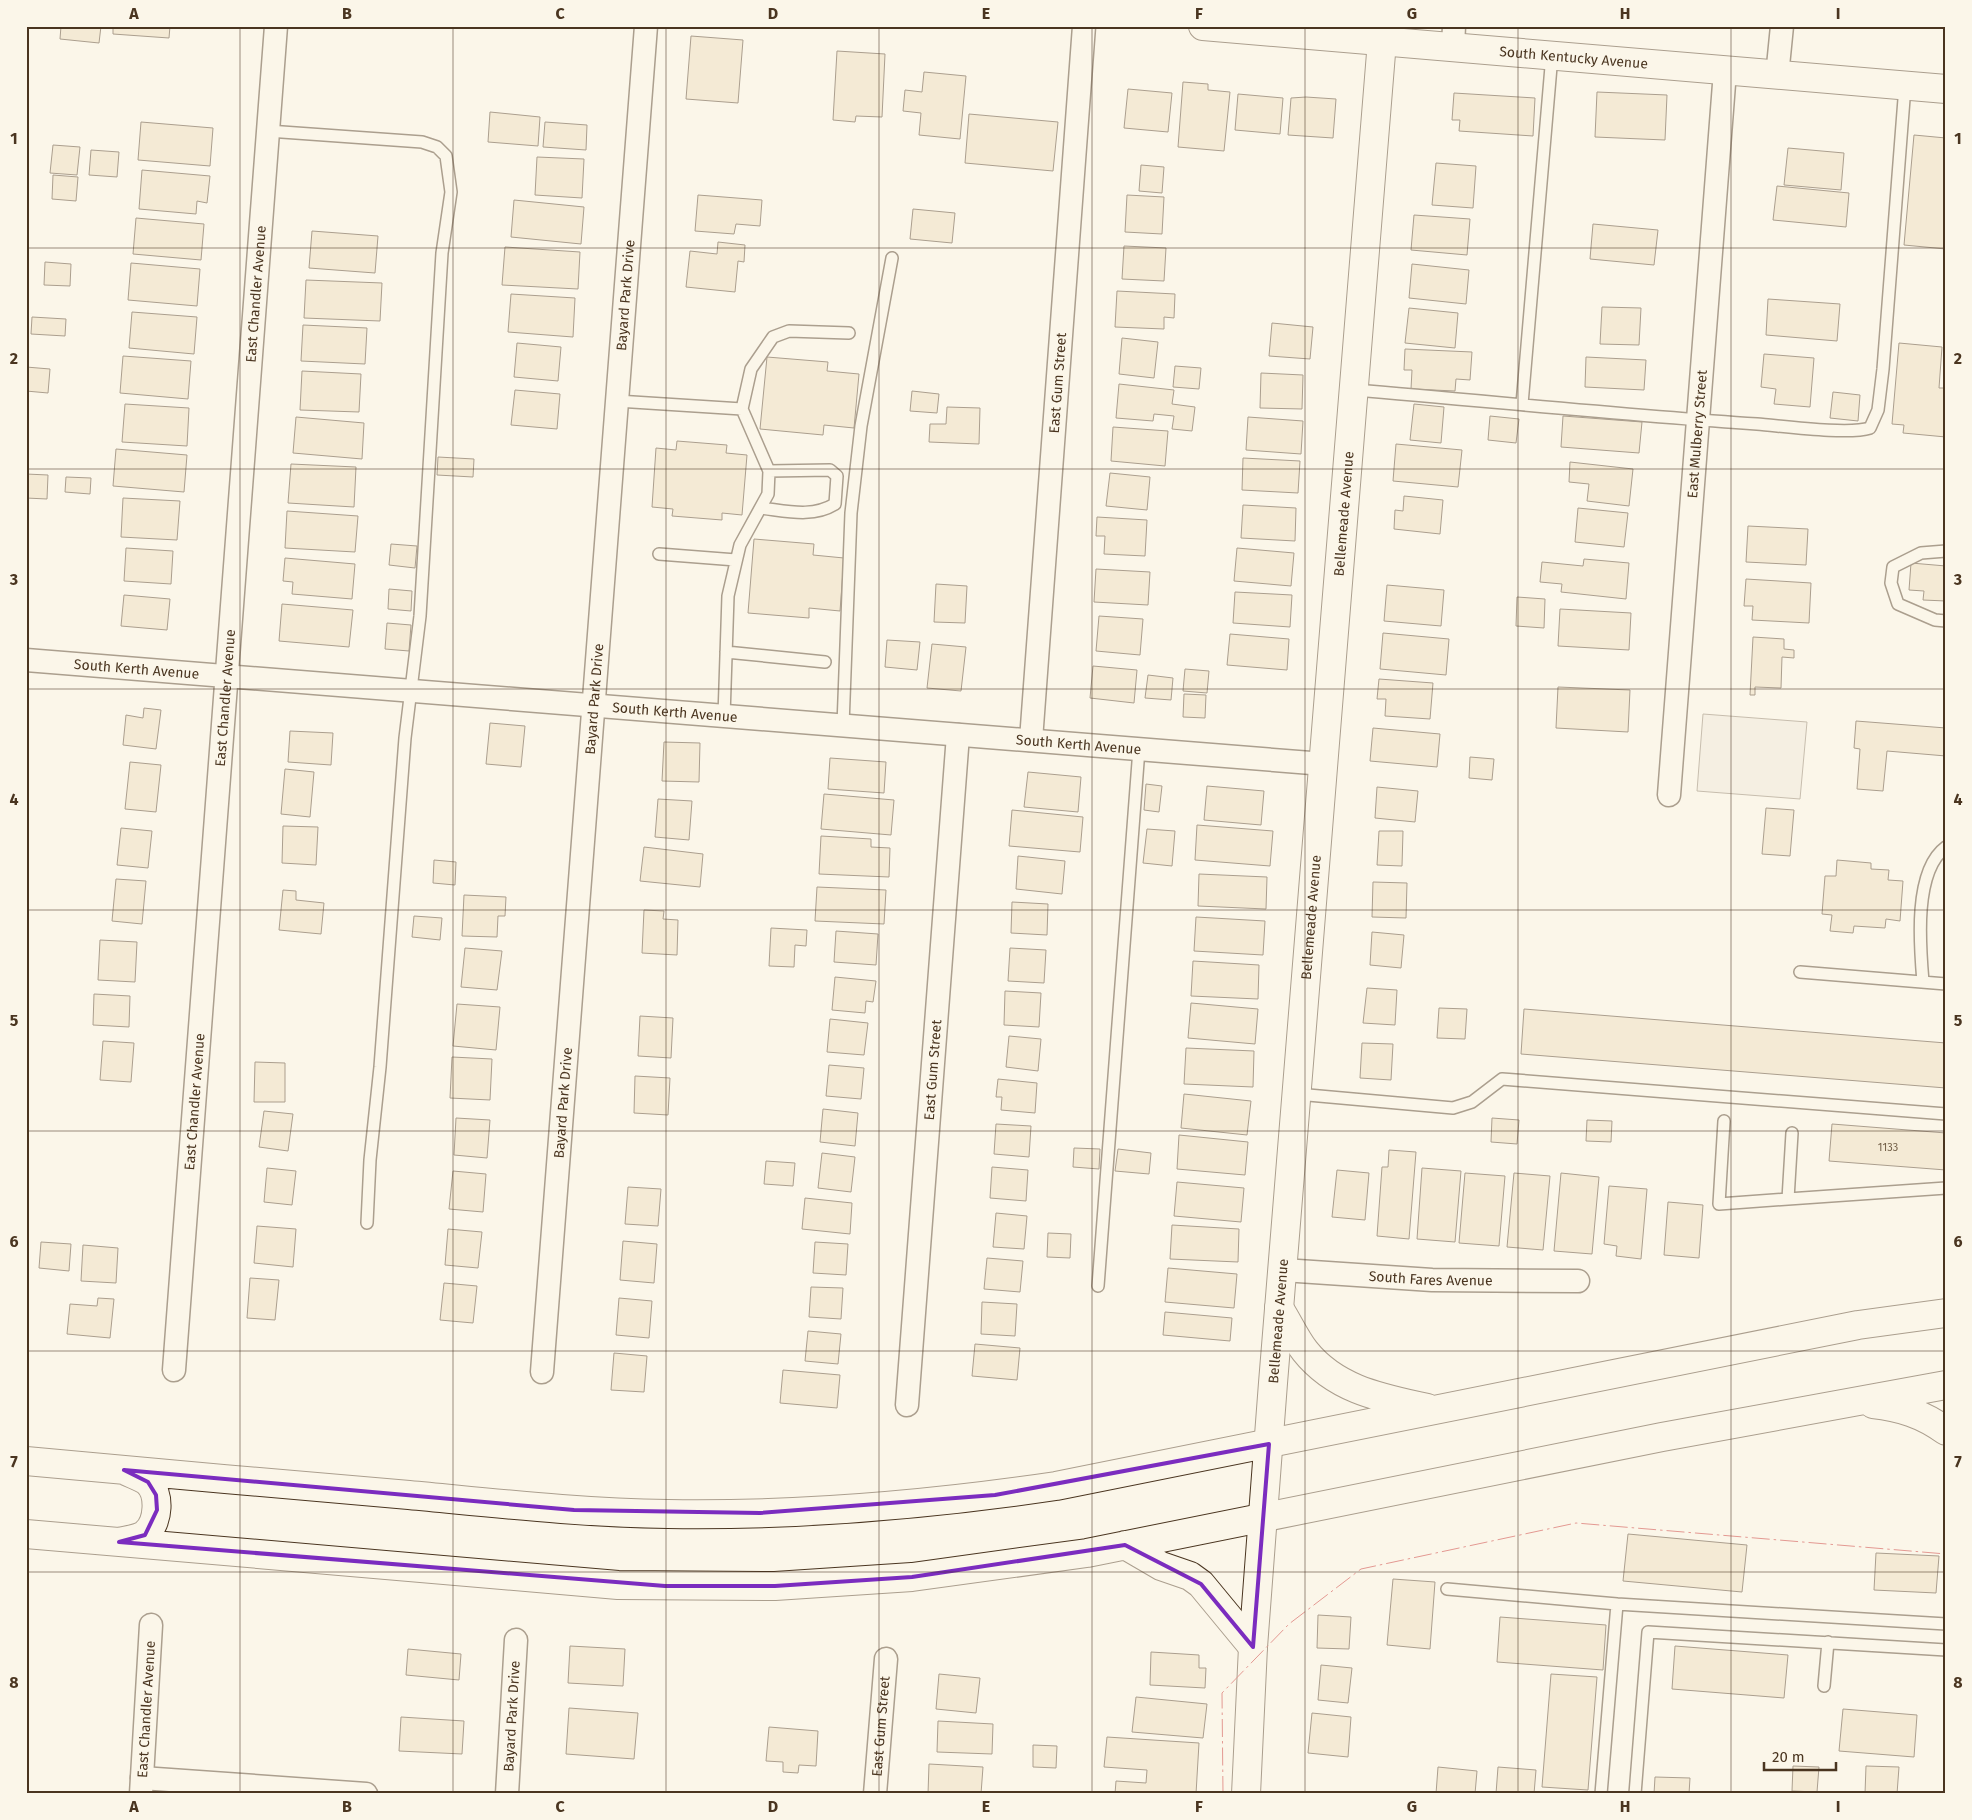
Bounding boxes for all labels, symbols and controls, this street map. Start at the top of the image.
text: A [128,4,139,23]
text: B [342,4,352,23]
text: C [555,4,565,23]
text: D [768,4,778,23]
text: E [982,4,990,23]
text: F [1195,4,1203,23]
text: G [1407,4,1417,23]
text: H [1620,4,1630,23]
text: I [1836,4,1840,23]
street label: South Kentucky Avenue [1499,43,1649,72]
text: 1 [10,129,18,148]
text: 1 [1954,129,1962,148]
street label: East Chandler Avenue [242,225,269,363]
street label: Bayard Park Drive [612,239,638,351]
street label: East Gum Street [1045,331,1070,434]
text: 2 [10,349,18,368]
text: 2 [1954,349,1962,368]
street label: East Mulberry Street [1683,368,1710,499]
street label: Bellemeade Avenue [1330,451,1357,577]
text: 3 [9,570,18,589]
text: 3 [1953,570,1962,589]
street label: East Chandler Avenue [211,629,239,767]
street label: Bayard Park Drive [581,643,607,755]
street label: South Kerth Avenue [73,655,200,682]
street label: South Kerth Avenue [612,699,738,725]
street label: South Kerth Avenue [1015,731,1142,758]
text: 4 [9,790,19,809]
text: 4 [1953,790,1963,809]
street label: Bellemeade Avenue [1297,854,1324,981]
text: 5 [10,1011,19,1030]
text: 5 [1954,1011,1963,1030]
street label: East Gum Street [920,1018,945,1121]
street label: East Chandler Avenue [181,1033,208,1171]
street label: Bayard Park Drive [550,1047,576,1159]
house number: 1133 [1878,1141,1898,1154]
text: 6 [9,1232,19,1251]
text: 6 [1953,1232,1963,1251]
street label: Bellemeade Avenue [1264,1258,1292,1384]
street label: South Fares Avenue [1368,1267,1493,1289]
text: 7 [10,1452,18,1471]
text: 7 [1954,1452,1962,1471]
street label: East Chandler Avenue [133,1640,159,1778]
street label: Bayard Park Drive [500,1660,523,1772]
text: 8 [9,1673,19,1692]
text: 8 [1953,1673,1963,1692]
street label: East Gum Street [868,1674,893,1777]
scale bar [1764,1740,1837,1772]
text: 20 m [1772,1748,1805,1766]
text: A [128,1797,139,1816]
text: B [342,1797,352,1816]
text: C [555,1797,565,1816]
text: D [768,1797,778,1816]
text: E [982,1797,990,1816]
text: F [1195,1797,1203,1816]
text: G [1407,1797,1417,1816]
text: H [1620,1797,1630,1816]
text: I [1836,1797,1840,1816]

